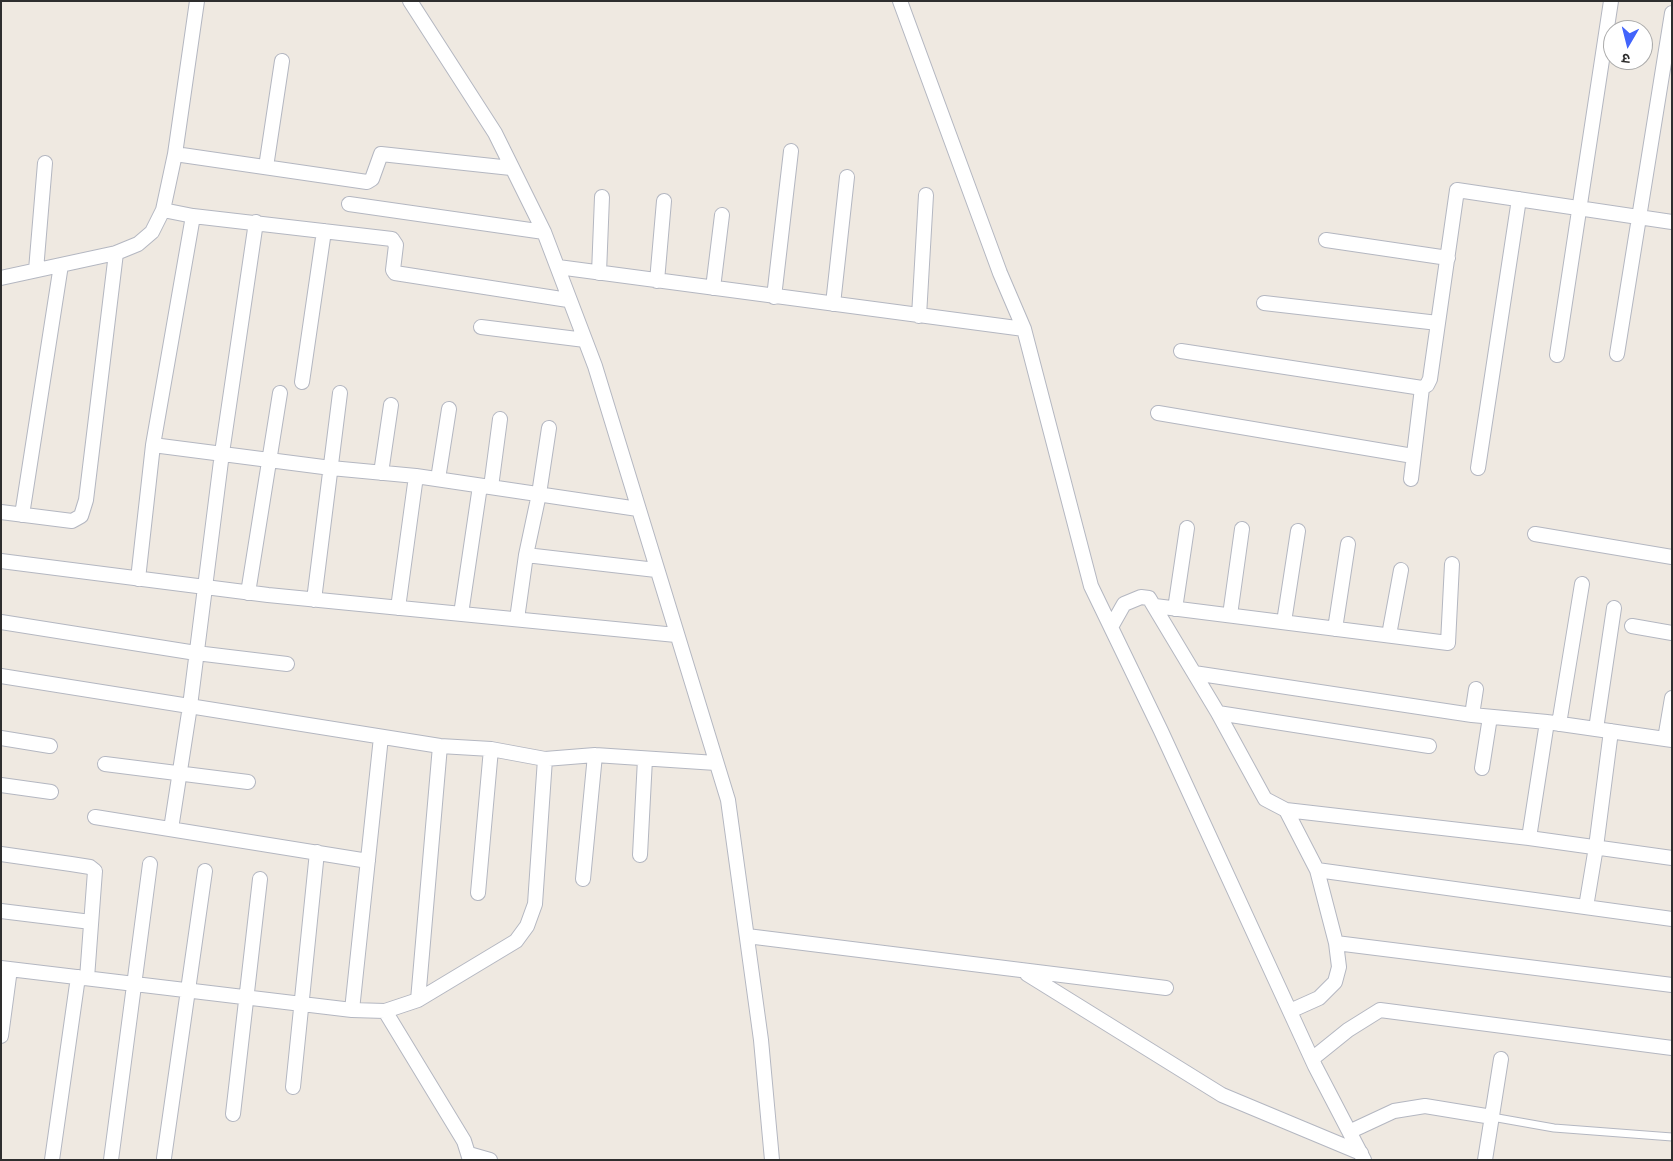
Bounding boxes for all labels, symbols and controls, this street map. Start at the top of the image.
north arrow [1603,20,1653,70]
text: उ [1621,49,1631,68]

